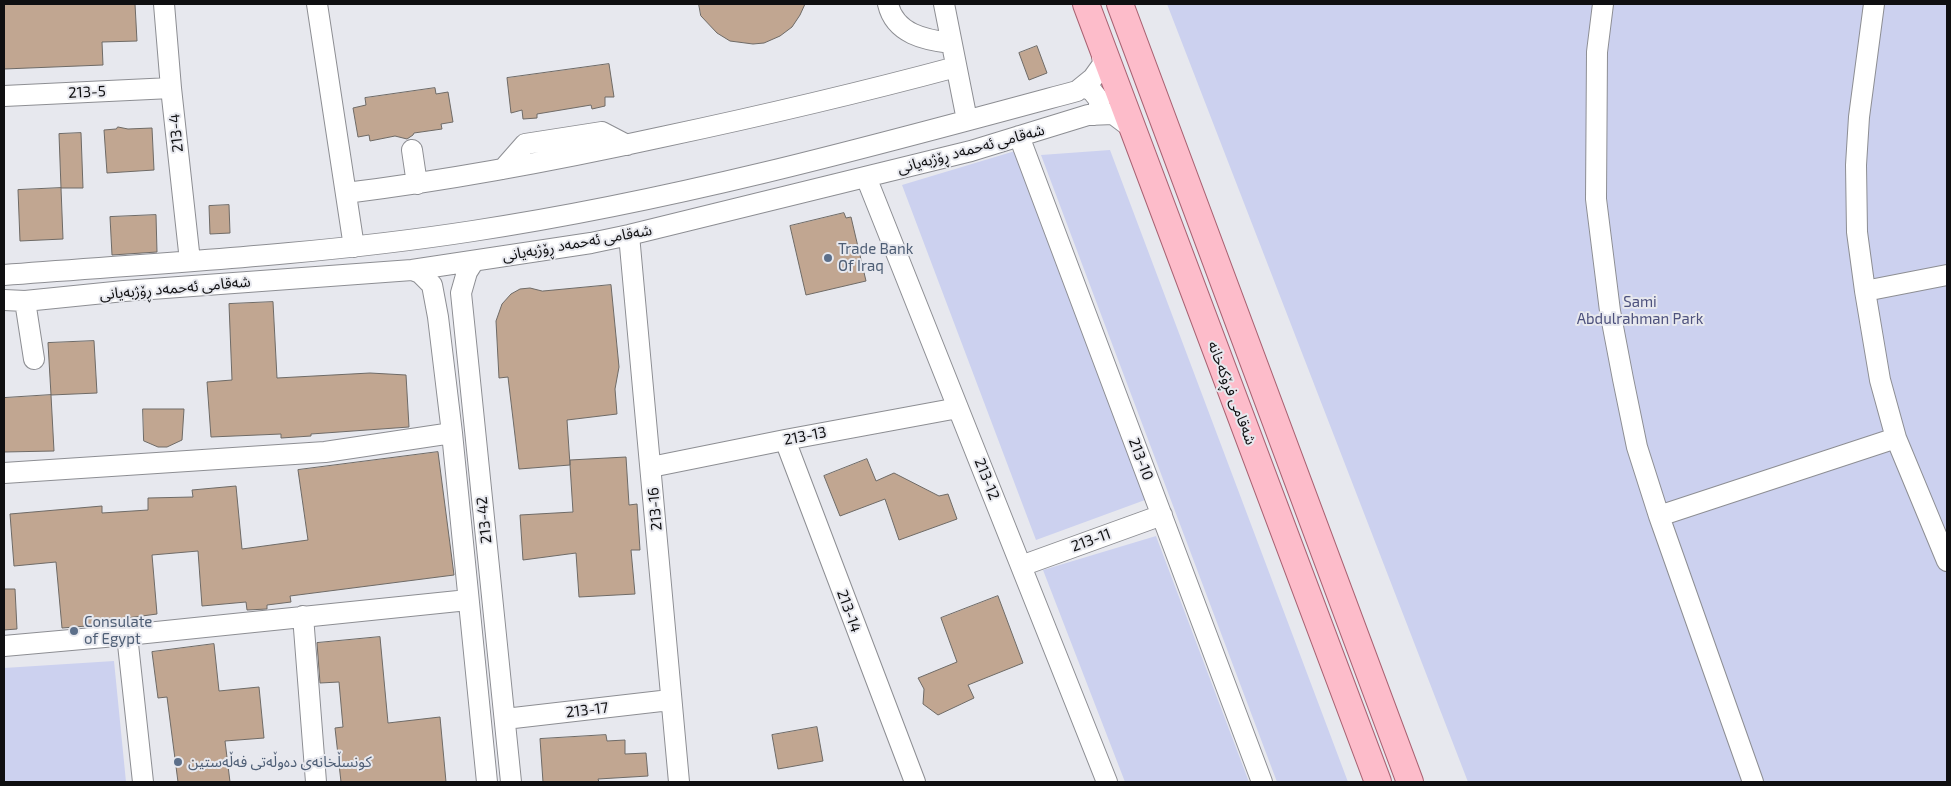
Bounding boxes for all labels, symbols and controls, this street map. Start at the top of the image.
street label: 213-5 [68,82,106,102]
street label: 213-4 [165,113,187,153]
street label: شەقامی ئەحمەد ڕۆژبەیانی [895,121,1047,177]
street label: شەقامی ئەحمەد ڕۆژبەیانی [501,221,653,265]
place label: Trade Bank Of Iraq [838,240,913,275]
marker: Trade Bank Of Iraq [822,252,834,264]
street label: شەقامی ئەحمەد ڕۆژبەیانی [99,272,251,304]
park label: Sami Abdulrahman Park [1577,293,1703,328]
street label: شەقامی فڕۆکەخانە [1204,339,1260,447]
street label: 213-13 [782,423,828,449]
street label: 213-10 [1125,435,1157,483]
street label: 213-12 [971,456,1003,502]
street label: 213-16 [644,487,666,531]
street label: 213-42 [473,496,495,544]
street label: 213-11 [1069,525,1113,555]
street label: 213-14 [833,587,865,635]
place label: Consulate of Egypt [84,613,152,648]
marker: Consulate of Egypt [68,625,80,637]
street label: 213-17 [565,698,609,722]
place label: کونسڵخانەی دەوڵەتی فەڵەستین [188,753,372,771]
marker: کونسڵخانەی دەوڵەتی فەڵەستین [172,756,184,768]

